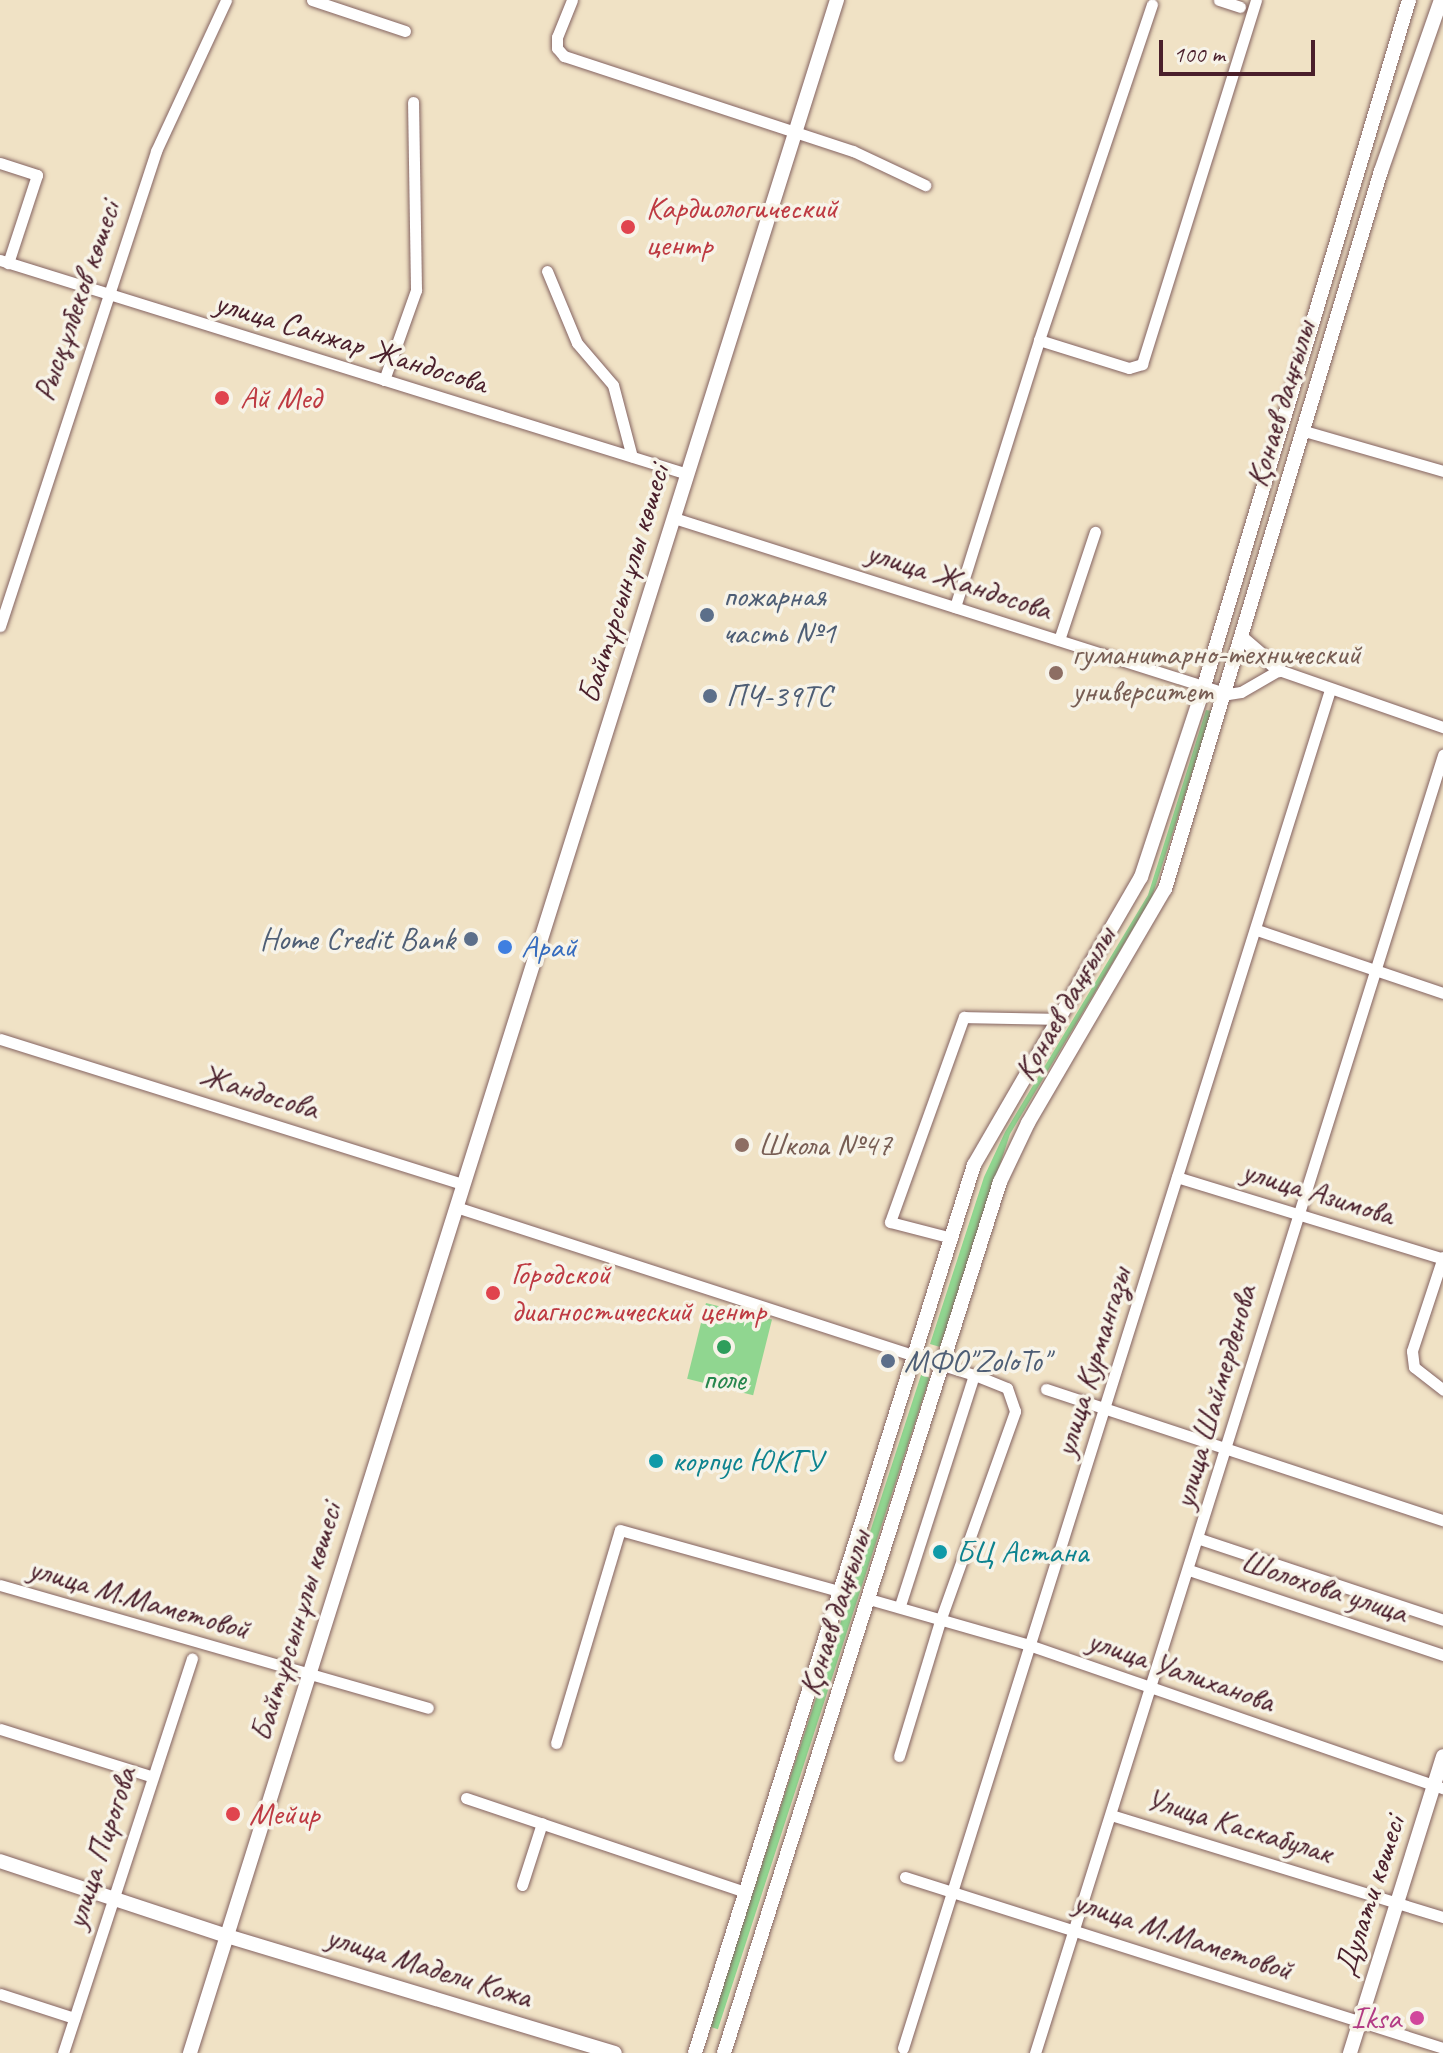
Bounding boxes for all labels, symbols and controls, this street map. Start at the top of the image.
scale bar [1163,24,1319,74]
text: 100 m [1173,39,1225,69]
place label: Кардиологический центр [646,190,838,265]
street label: Рысқұлбеков көшесі [25,196,129,406]
marker: Кардиологический центр [617,216,639,238]
street label: улица Санжар Жандосова [210,283,492,403]
street label: Қонаев даңғылы [1237,316,1325,492]
place label: Ай Мед [240,379,321,417]
marker: Ай Мед [211,387,233,409]
street label: Байтұрсынұлы көшесі [569,460,679,708]
street label: улица Жандосова [862,533,1056,629]
place label: пожарная часть №1 [723,578,836,653]
marker: пожарная часть №1 [698,606,716,624]
place label: гуманитарно-технический университет [1072,636,1361,711]
marker: гуманитарно-технический университет [1047,664,1065,682]
place label: ПЧ-39ТС [726,677,832,715]
marker: ПЧ-39ТС [701,687,719,705]
place label: Home Credit Bank [259,920,455,958]
street label: Қонаев даңғылы [1005,920,1125,1088]
place label: Арай [521,928,576,966]
marker: Home Credit Bank [462,930,480,948]
marker: Арай [496,938,514,956]
street label: Жандосова [195,1056,323,1128]
place label: Школа №47 [758,1126,892,1164]
marker: Школа №47 [733,1136,751,1154]
street label: улица Азимова [1237,1151,1399,1235]
place label: Городской диагностический центр [511,1256,766,1331]
street label: улица Курмангазы [1045,1261,1141,1463]
street label: улица Шаймерденова [1165,1281,1265,1513]
marker: Городской диагностический центр [482,1282,504,1304]
marker: поле [715,1338,733,1356]
place label: МФО"ZoloTo" [904,1342,1049,1380]
marker: МФО"ZoloTo" [879,1352,897,1370]
place label: поле [702,1360,746,1398]
place label: корпус ЮКГУ [672,1442,823,1480]
marker: корпус ЮКГУ [647,1452,665,1470]
street label: Байтұрсынұлы көшесі [241,1498,351,1746]
street label: Қонаев даңғылы [790,1525,880,1701]
place label: БЦ Астана [956,1533,1088,1571]
street label: Шолохова улица [1235,1542,1413,1632]
marker: БЦ Астана [931,1543,949,1561]
street label: улица М.Маметовой [24,1549,254,1649]
street label: улица Уалиханова [1082,1621,1280,1721]
street label: улица Пирогова [57,1762,145,1934]
street label: Улица Каскабулак [1141,1779,1337,1873]
place label: Мейир [249,1795,320,1833]
marker: Мейир [224,1805,242,1823]
street label: Дулати көшесі [1326,1811,1414,1981]
street label: улица М.Маметовой [1069,1883,1297,1989]
street label: улица Мадели Кожа [322,1918,536,2016]
place label: Iksa [1351,1999,1401,2037]
marker: Iksa [1408,2009,1426,2027]

